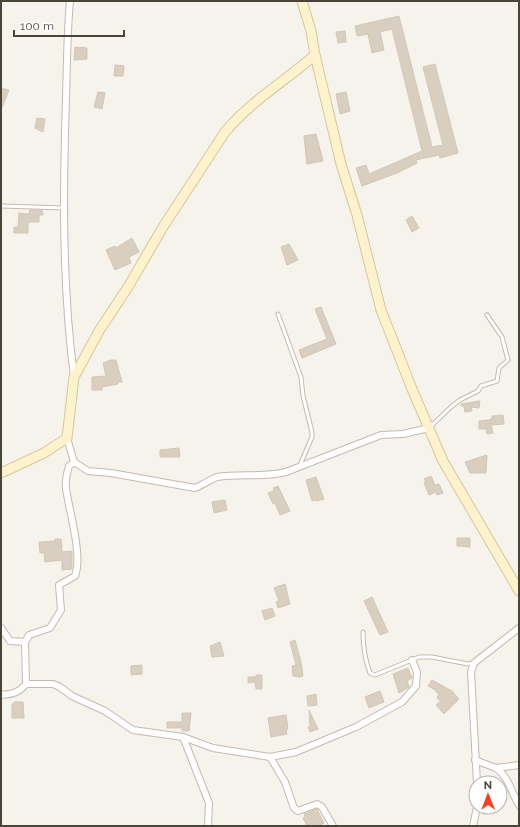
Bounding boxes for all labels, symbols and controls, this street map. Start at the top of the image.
scale bar [14,12,124,38]
text: 100 m [20,19,54,33]
north arrow [468,775,508,815]
text: N [484,779,492,792]

